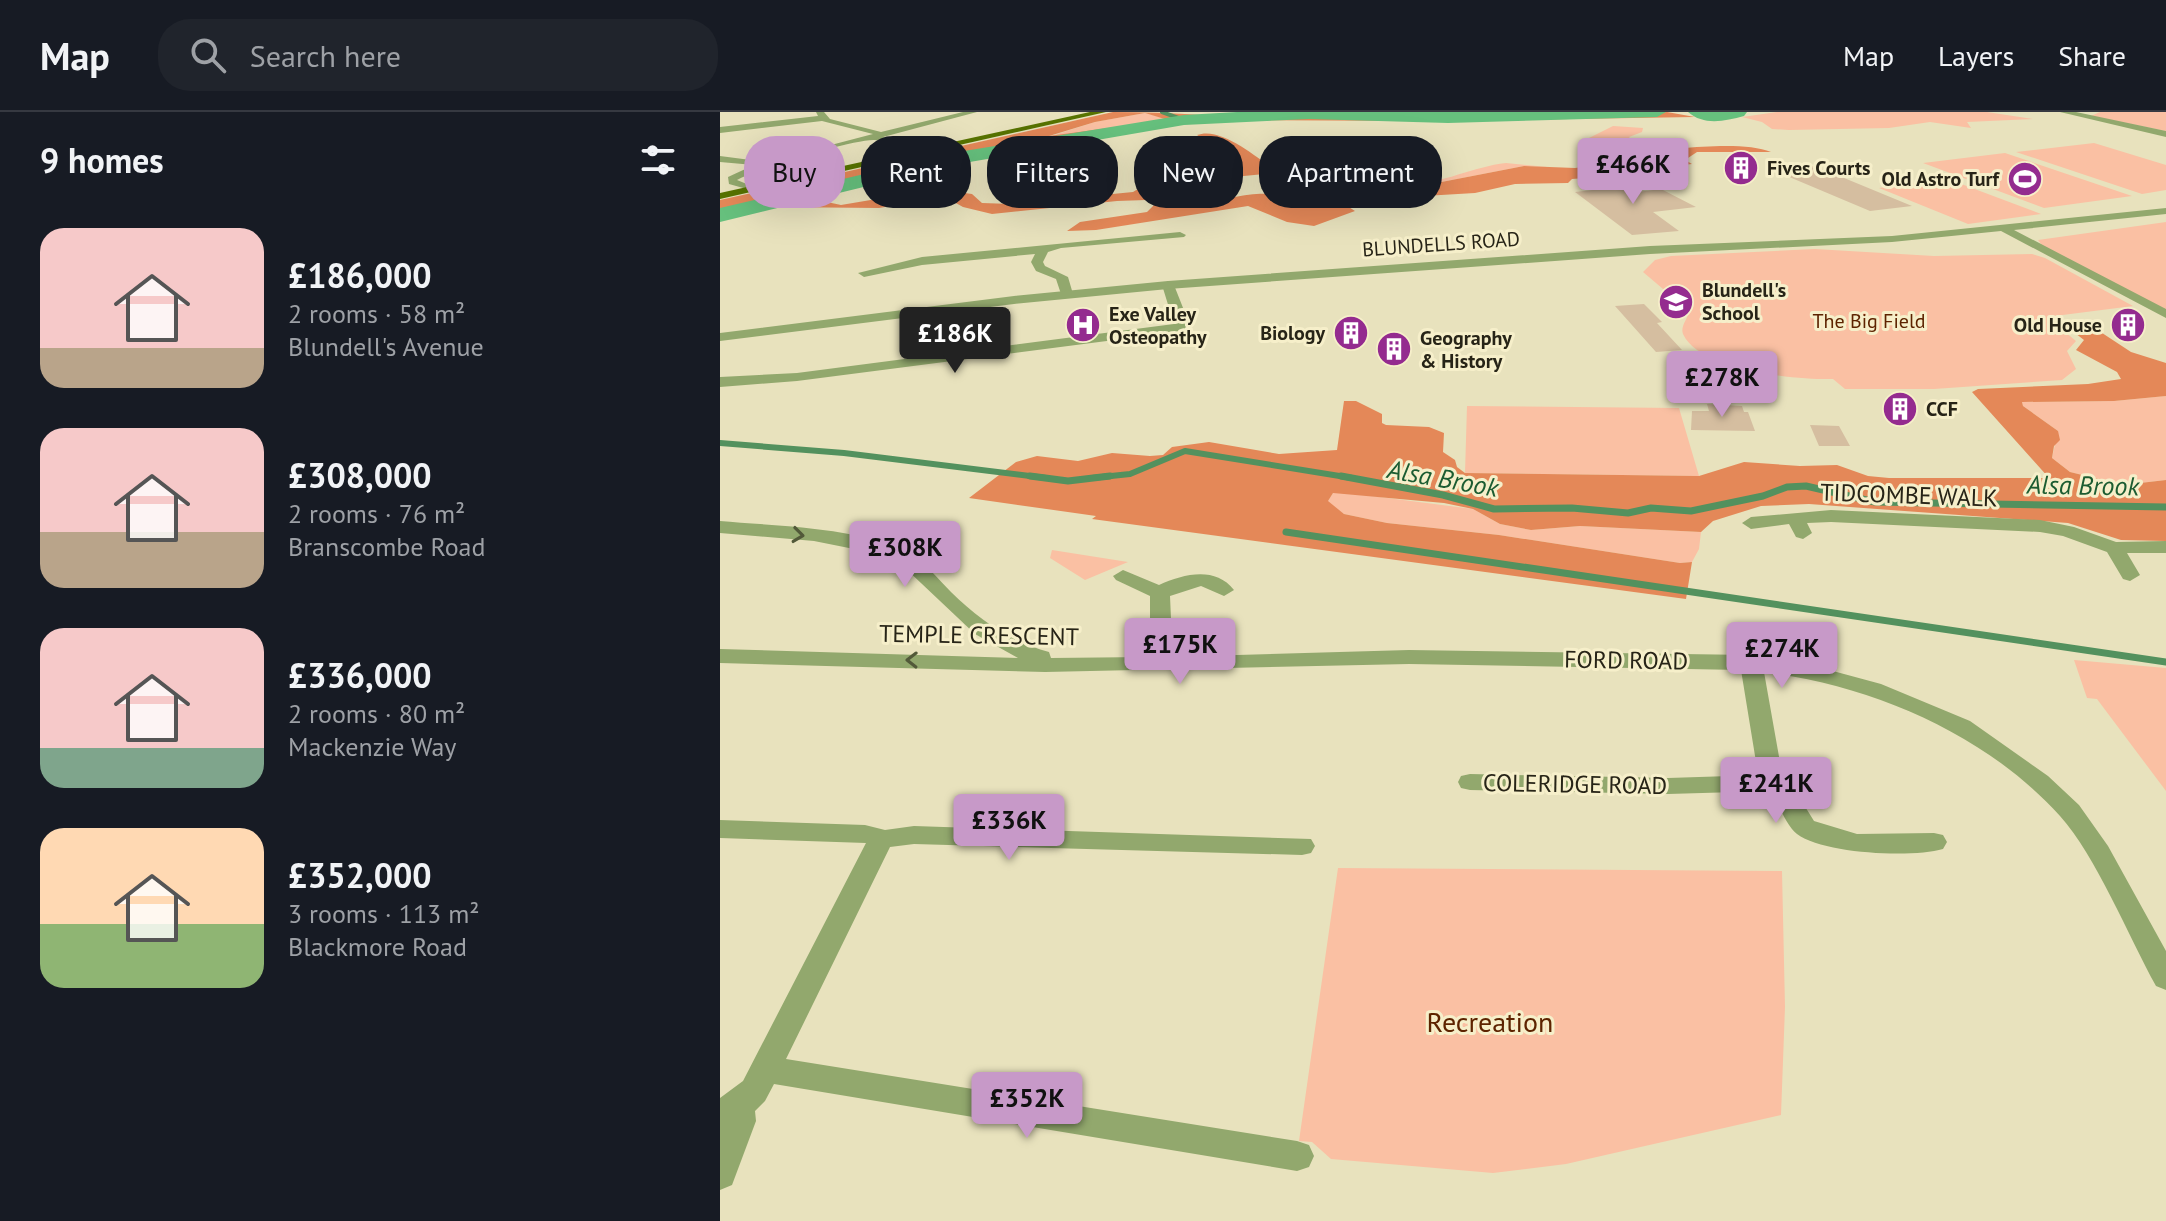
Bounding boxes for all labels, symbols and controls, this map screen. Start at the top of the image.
search box [158,19,718,91]
text: Map [40,31,110,80]
icon: search [186,33,230,77]
text: Search here [250,36,401,75]
text: Map [1843,37,1894,74]
text: Layers [1938,37,2014,74]
text: Share [2058,37,2126,74]
chip: Buy [744,136,845,208]
chip: Rent [861,136,971,208]
chip: Filters [987,136,1118,208]
chip: New [1134,136,1243,208]
chip: Apartment [1259,136,1442,208]
text: 9 homes [40,138,164,182]
icon: filters [636,138,680,182]
pin: £466K [1577,138,1689,206]
text: £466K [1595,147,1671,180]
building icon: Fives Courts [1722,149,1760,187]
place label: Fives Courts [1767,155,1870,181]
sports icon: Old Astro Turf [2006,160,2044,198]
place label: Old Astro Turf [1882,166,2001,192]
street label: BLUNDELLS ROAD [1361,226,1521,262]
text: £186,000 [288,253,432,297]
icon: home [104,260,200,356]
place label: Blundell's School [1702,277,1786,326]
school or university icon: Blundell's School [1657,283,1695,321]
text: 2 rooms · 58 m² [288,297,465,330]
place label: Exe Valley Osteopathy [1109,301,1207,350]
hospital icon: Exe Valley Osteopathy [1064,306,1102,344]
building icon: Old House [2109,306,2147,344]
pin: £186K [899,307,1011,375]
park label: The Big Field [1812,308,1926,334]
place label: Old House [2014,312,2102,338]
building icon: Biology [1332,314,1370,352]
text: £186K [917,316,993,349]
place label: Biology [1260,320,1325,346]
place label: Geography & History [1420,325,1512,374]
text: Blundell's Avenue [288,330,484,363]
building icon: Geography & History [1375,330,1413,368]
pin: £278K [1666,351,1778,419]
text: £278K [1684,360,1760,393]
building icon: CCF [1881,390,1919,428]
place label: CCF [1926,396,1958,422]
water label: Alsa Brook [1384,452,1502,504]
text: £308,000 [288,453,432,497]
icon: home [104,460,200,556]
water label: Alsa Brook [2026,468,2141,502]
street label: TIDCOMBE WALK [1820,476,1998,514]
text: 2 rooms · 76 m² [288,497,465,530]
pin: £308K [849,521,961,589]
one-way arrow [791,526,804,543]
text: Branscombe Road [288,530,486,563]
text: £308K [867,530,943,563]
street label: TEMPLE CRESCENT [879,618,1079,652]
pin: £175K [1124,618,1236,686]
pin: £274K [1726,622,1838,690]
text: £175K [1142,627,1218,660]
text: £274K [1744,631,1820,664]
street label: FORD ROAD [1564,643,1688,677]
one-way arrow [905,651,918,669]
text: £336,000 [288,653,432,697]
icon: home [104,660,200,756]
text: 2 rooms · 80 m² [288,697,465,730]
text: Mackenzie Way [288,730,456,763]
pin: £241K [1720,757,1832,825]
text: £241K [1738,766,1814,799]
street label: COLERIDGE ROAD [1483,767,1667,801]
pin: £336K [953,794,1065,862]
text: £336K [971,803,1047,836]
text: £352,000 [288,853,432,897]
icon: home [104,860,200,956]
text: 3 rooms · 113 m² [288,897,480,930]
text: Blackmore Road [288,930,467,963]
park label: Recreation [1427,1003,1553,1040]
pin: £352K [971,1072,1083,1140]
text: £352K [989,1081,1065,1114]

